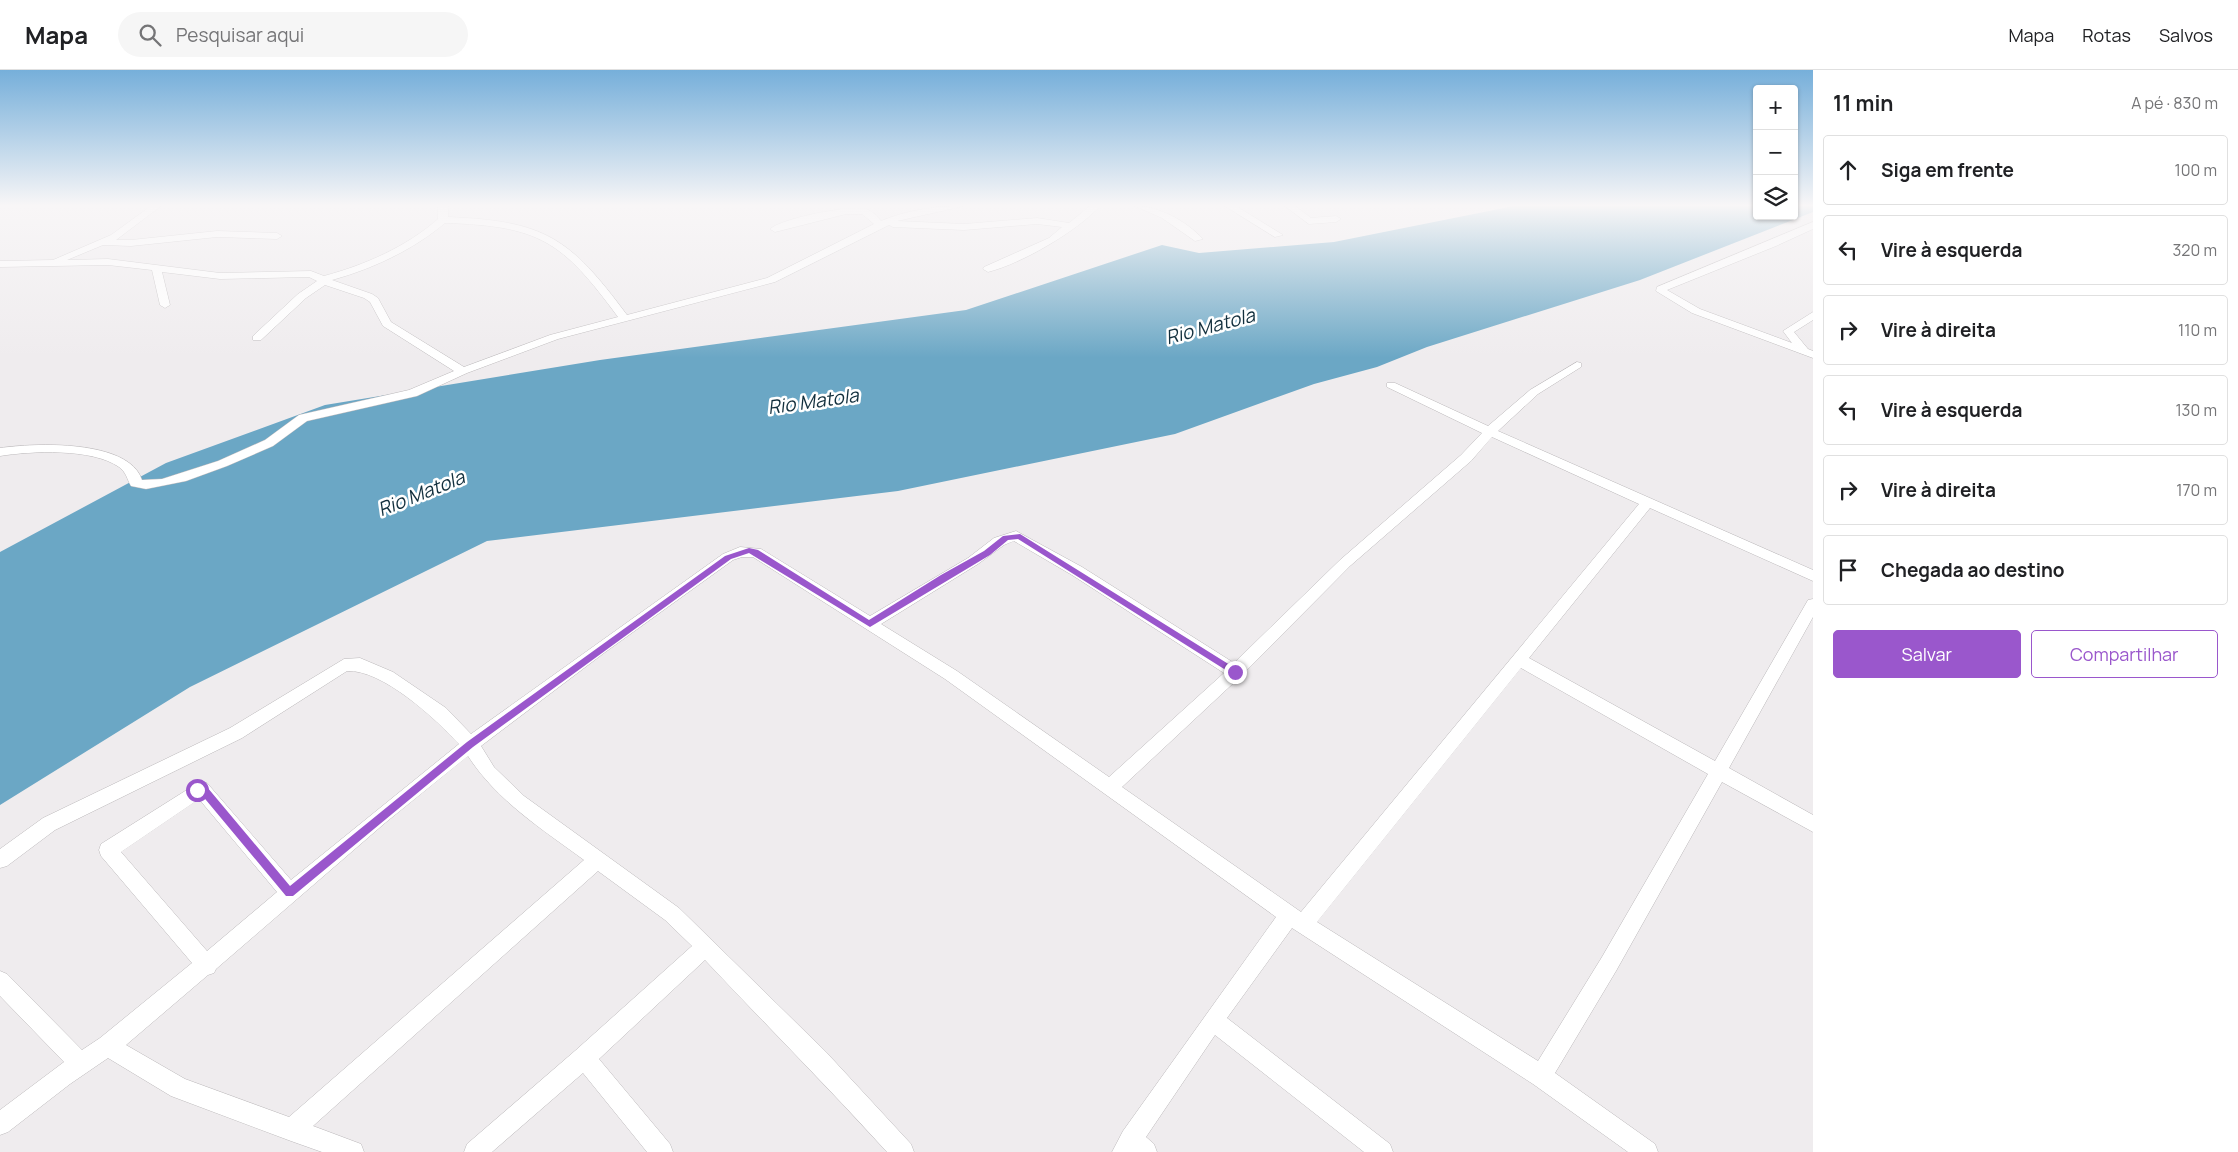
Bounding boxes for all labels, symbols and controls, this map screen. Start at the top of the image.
search box [118,12,468,57]
text: Mapa [25,18,88,51]
icon: search [136,21,164,49]
text: Pesquisar aqui [176,22,304,48]
text: Mapa [2008,23,2054,47]
text: Rotas [2082,23,2131,47]
text: Salvos [2159,23,2213,47]
map controls [1753,85,1798,220]
button: + [1753,85,1798,130]
text: 11 min [1833,89,1894,117]
text: A pé · 830 m [2131,92,2218,114]
button: − [1753,130,1798,175]
icon: ahead [1834,156,1862,184]
text: Siga em frente [1881,157,2014,183]
text: 100 m [2174,159,2217,181]
button: layers [1753,175,1798,220]
icon: left [1834,236,1862,264]
text: Vire à esquerda [1881,237,2022,263]
text: 320 m [2173,239,2217,261]
water label: Rio Matola [1162,301,1259,350]
icon: right [1834,316,1862,344]
text: Vire à direita [1881,317,1996,343]
text: 110 m [2178,319,2217,341]
water label: Rio Matola [766,382,862,420]
icon: left [1834,396,1862,424]
text: Vire à esquerda [1881,397,2022,423]
text: 130 m [2175,399,2217,421]
water label: Rio Matola [374,463,470,522]
icon: right [1834,476,1862,504]
text: Vire à direita [1881,477,1996,503]
text: 170 m [2176,479,2217,501]
icon: arrive [1834,556,1862,584]
text: Chegada ao destino [1881,557,2064,583]
button: Salvar [1833,630,2021,678]
button: Compartilhar [2031,630,2218,678]
route end [1224,661,1247,684]
route start [186,779,209,802]

